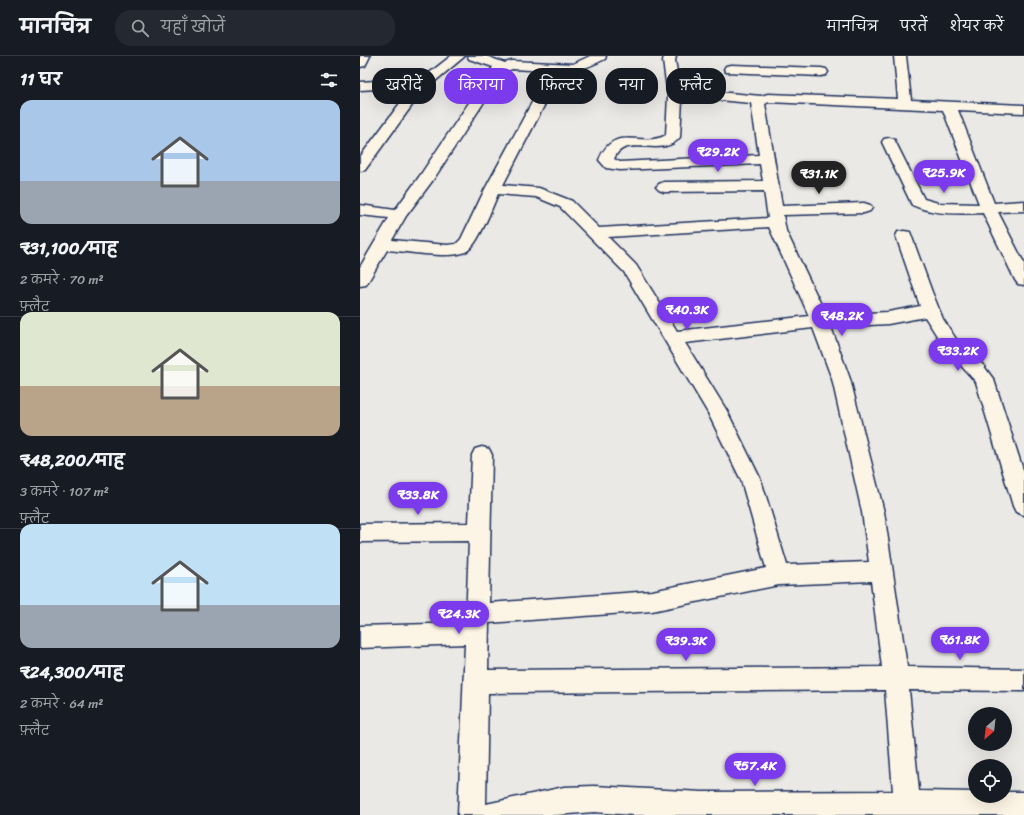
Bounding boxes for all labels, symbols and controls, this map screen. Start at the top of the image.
text: मानचित्र [20,10,91,43]
search box [115,10,395,46]
text: यहाँ खोजें [161,14,225,40]
text: मानचित्र [827,14,878,39]
text: परतें [900,14,927,39]
text: शेयर करें [949,14,1004,39]
icon: search [129,17,151,39]
text: 11 घर [20,64,62,94]
chip: खरीदें [372,68,436,104]
chip: किराया [444,68,518,104]
chip: फ़िल्टर [526,68,597,104]
chip: नया [605,68,658,104]
chip: फ़्लैट [666,68,726,104]
icon: filters [318,69,340,91]
icon: home [144,126,216,198]
pin: ₹29.2K [685,139,751,173]
text: ₹29.2K [697,140,739,163]
pin: ₹25.9K [911,160,977,194]
pin: ₹31.1K [786,161,852,195]
text: ₹25.9K [923,161,965,184]
text: ₹31.1K [800,162,838,185]
text: ₹31,100/माह [20,233,118,263]
text: 2 कमरे · 70 m² [20,268,104,291]
text: फ़्लैट [20,295,50,318]
pin: ₹40.3K [654,297,720,331]
text: ₹40.3K [666,298,708,321]
pin: ₹48.2K [809,303,875,337]
text: ₹48.2K [821,304,863,327]
icon: home [144,338,216,410]
pin: ₹33.2K [925,338,991,372]
text: ₹33.2K [938,339,978,362]
text: ₹48,200/माह [20,445,125,475]
text: 3 कमरे · 107 m² [20,480,109,503]
pin: ₹33.8K [385,482,451,516]
text: ₹33.8K [397,483,439,506]
text: फ़्लैट [20,507,50,530]
icon: home [144,550,216,622]
pin: ₹24.3K [426,601,492,635]
text: ₹24.3K [438,602,480,625]
pin: ₹61.8K [927,627,993,661]
pin: ₹39.3K [653,628,719,662]
text: ₹61.8K [940,628,980,651]
text: ₹39.3K [665,629,707,652]
text: ₹24,300/माह [20,657,124,687]
text: 2 कमरे · 64 m² [20,692,103,715]
north arrow [968,707,1012,751]
map controls [968,707,1012,803]
text: फ़्लैट [20,719,50,742]
pin: ₹57.4K [722,753,788,787]
text: ₹57.4K [734,754,776,777]
button: locate [968,759,1012,803]

